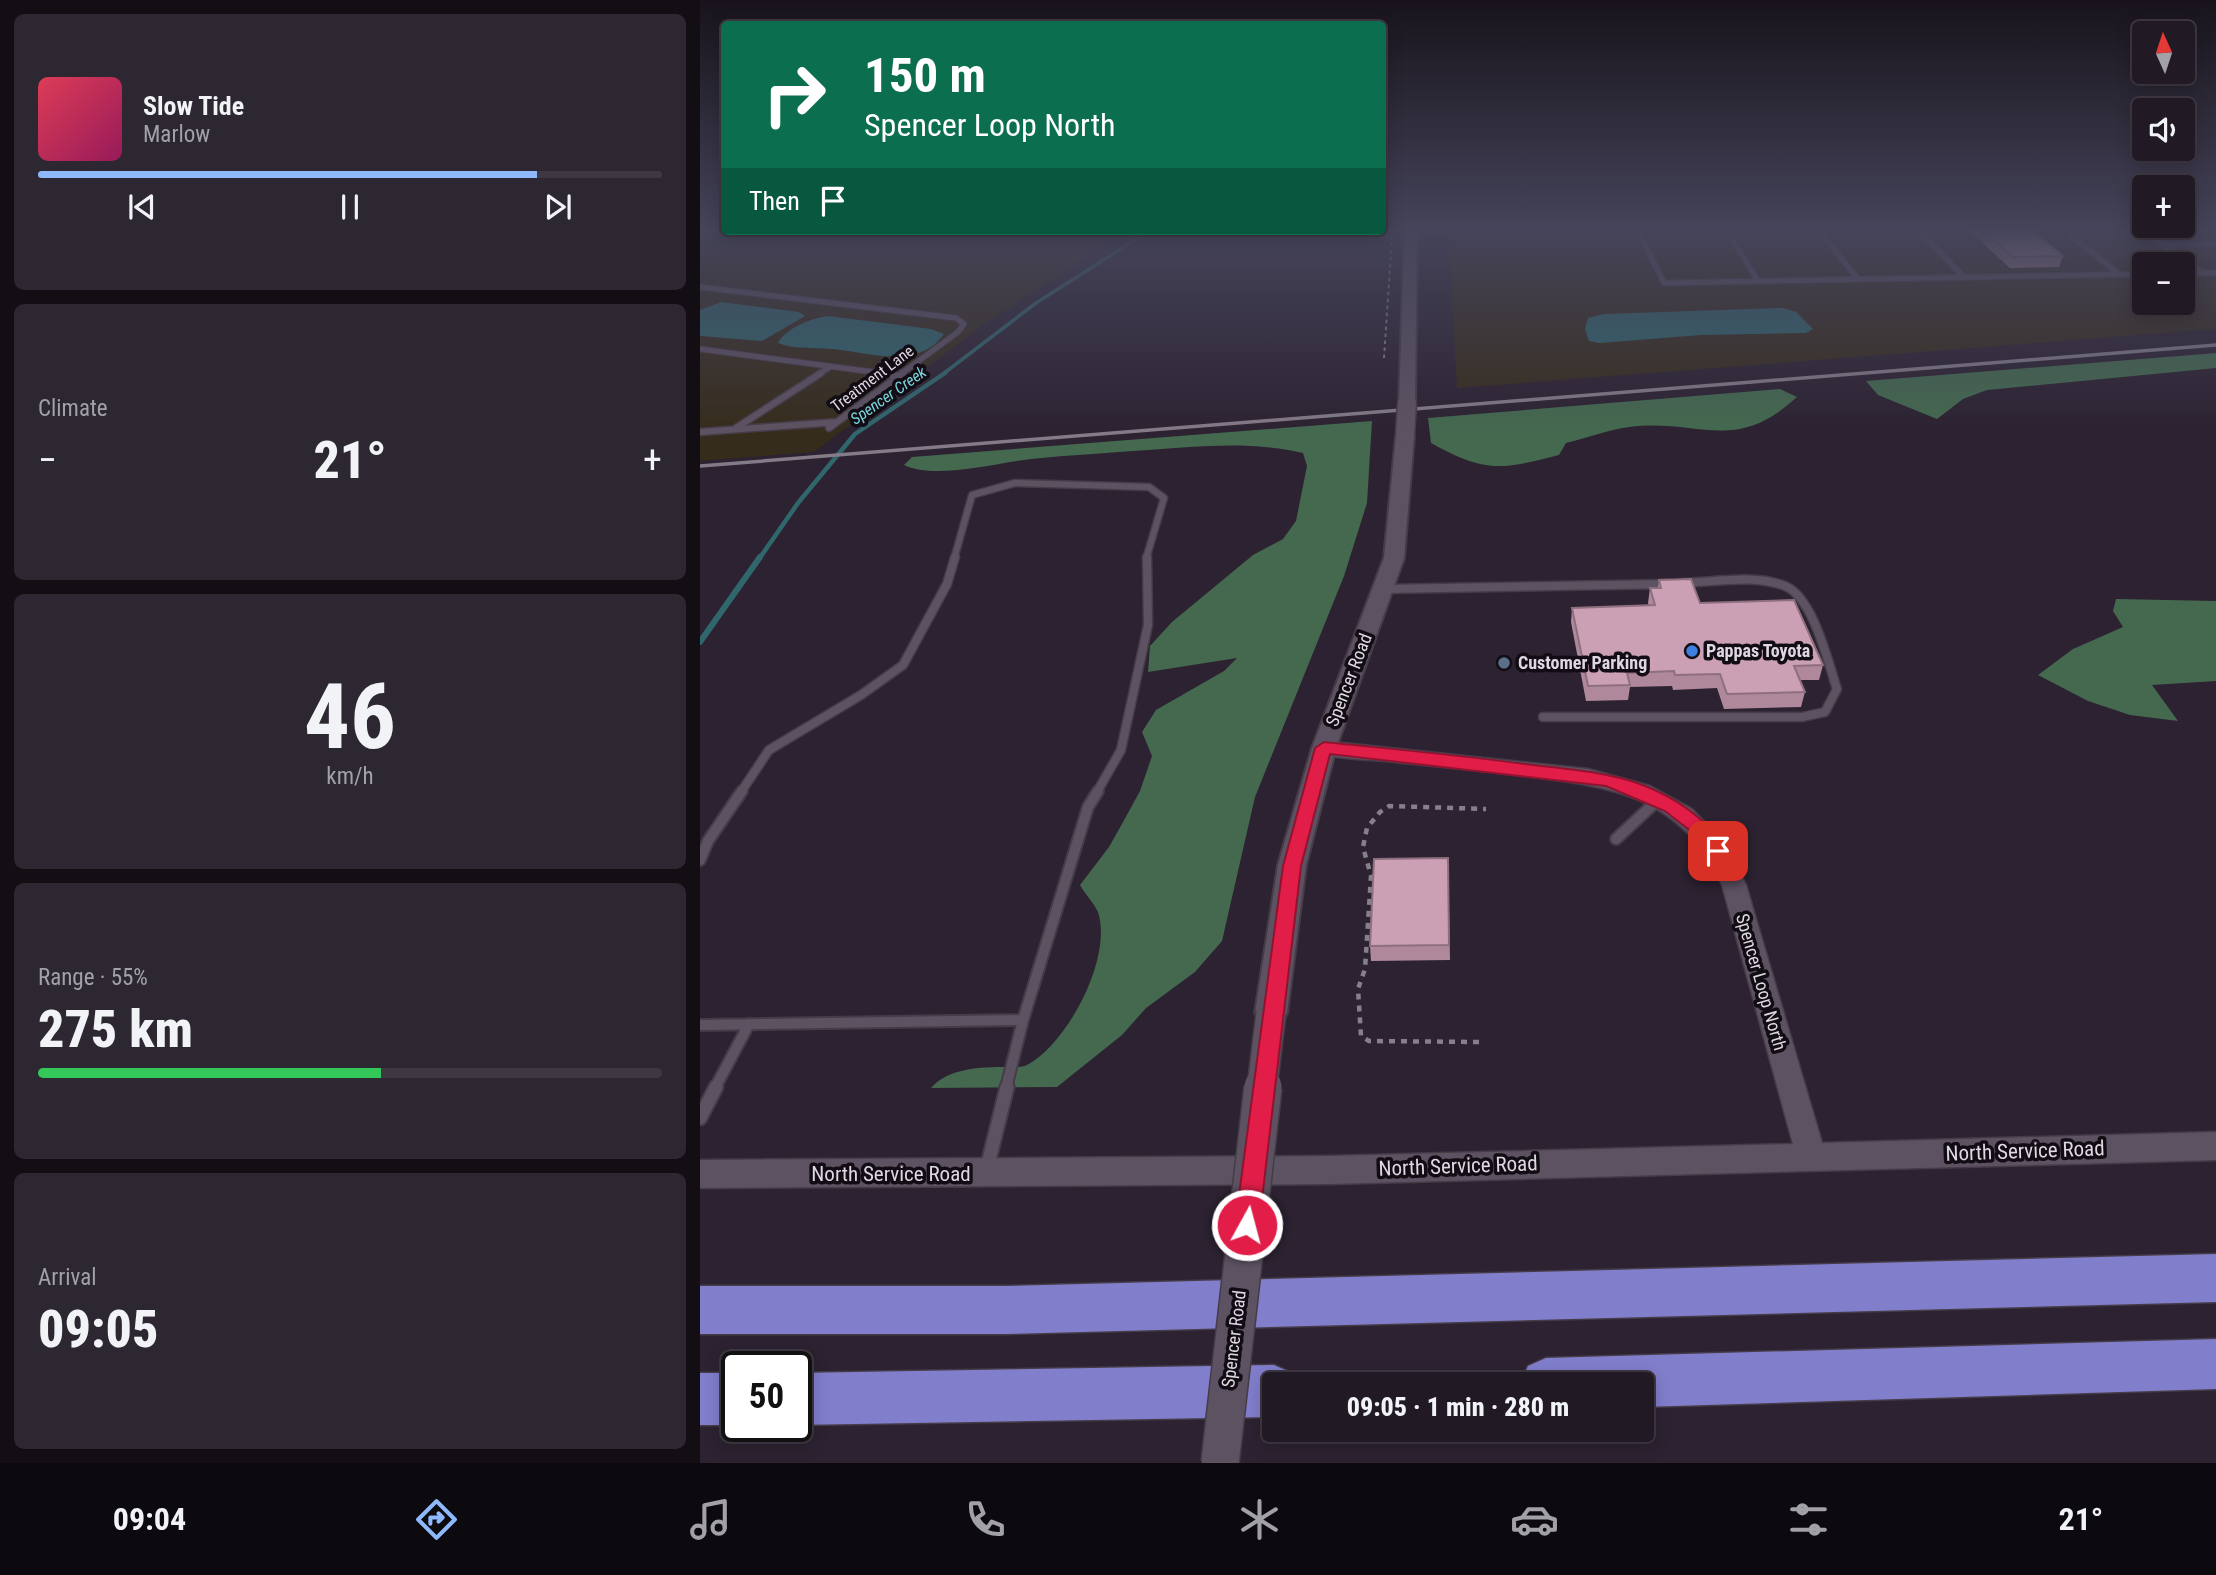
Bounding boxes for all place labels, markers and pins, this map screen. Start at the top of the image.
place label: Pappas Toyota [1706,640,1810,661]
marker: Pappas Toyota [1684,643,1700,659]
place label: Customer Parking [1518,652,1647,673]
marker: Customer Parking [1496,655,1512,671]
pin [1688,821,1748,881]

